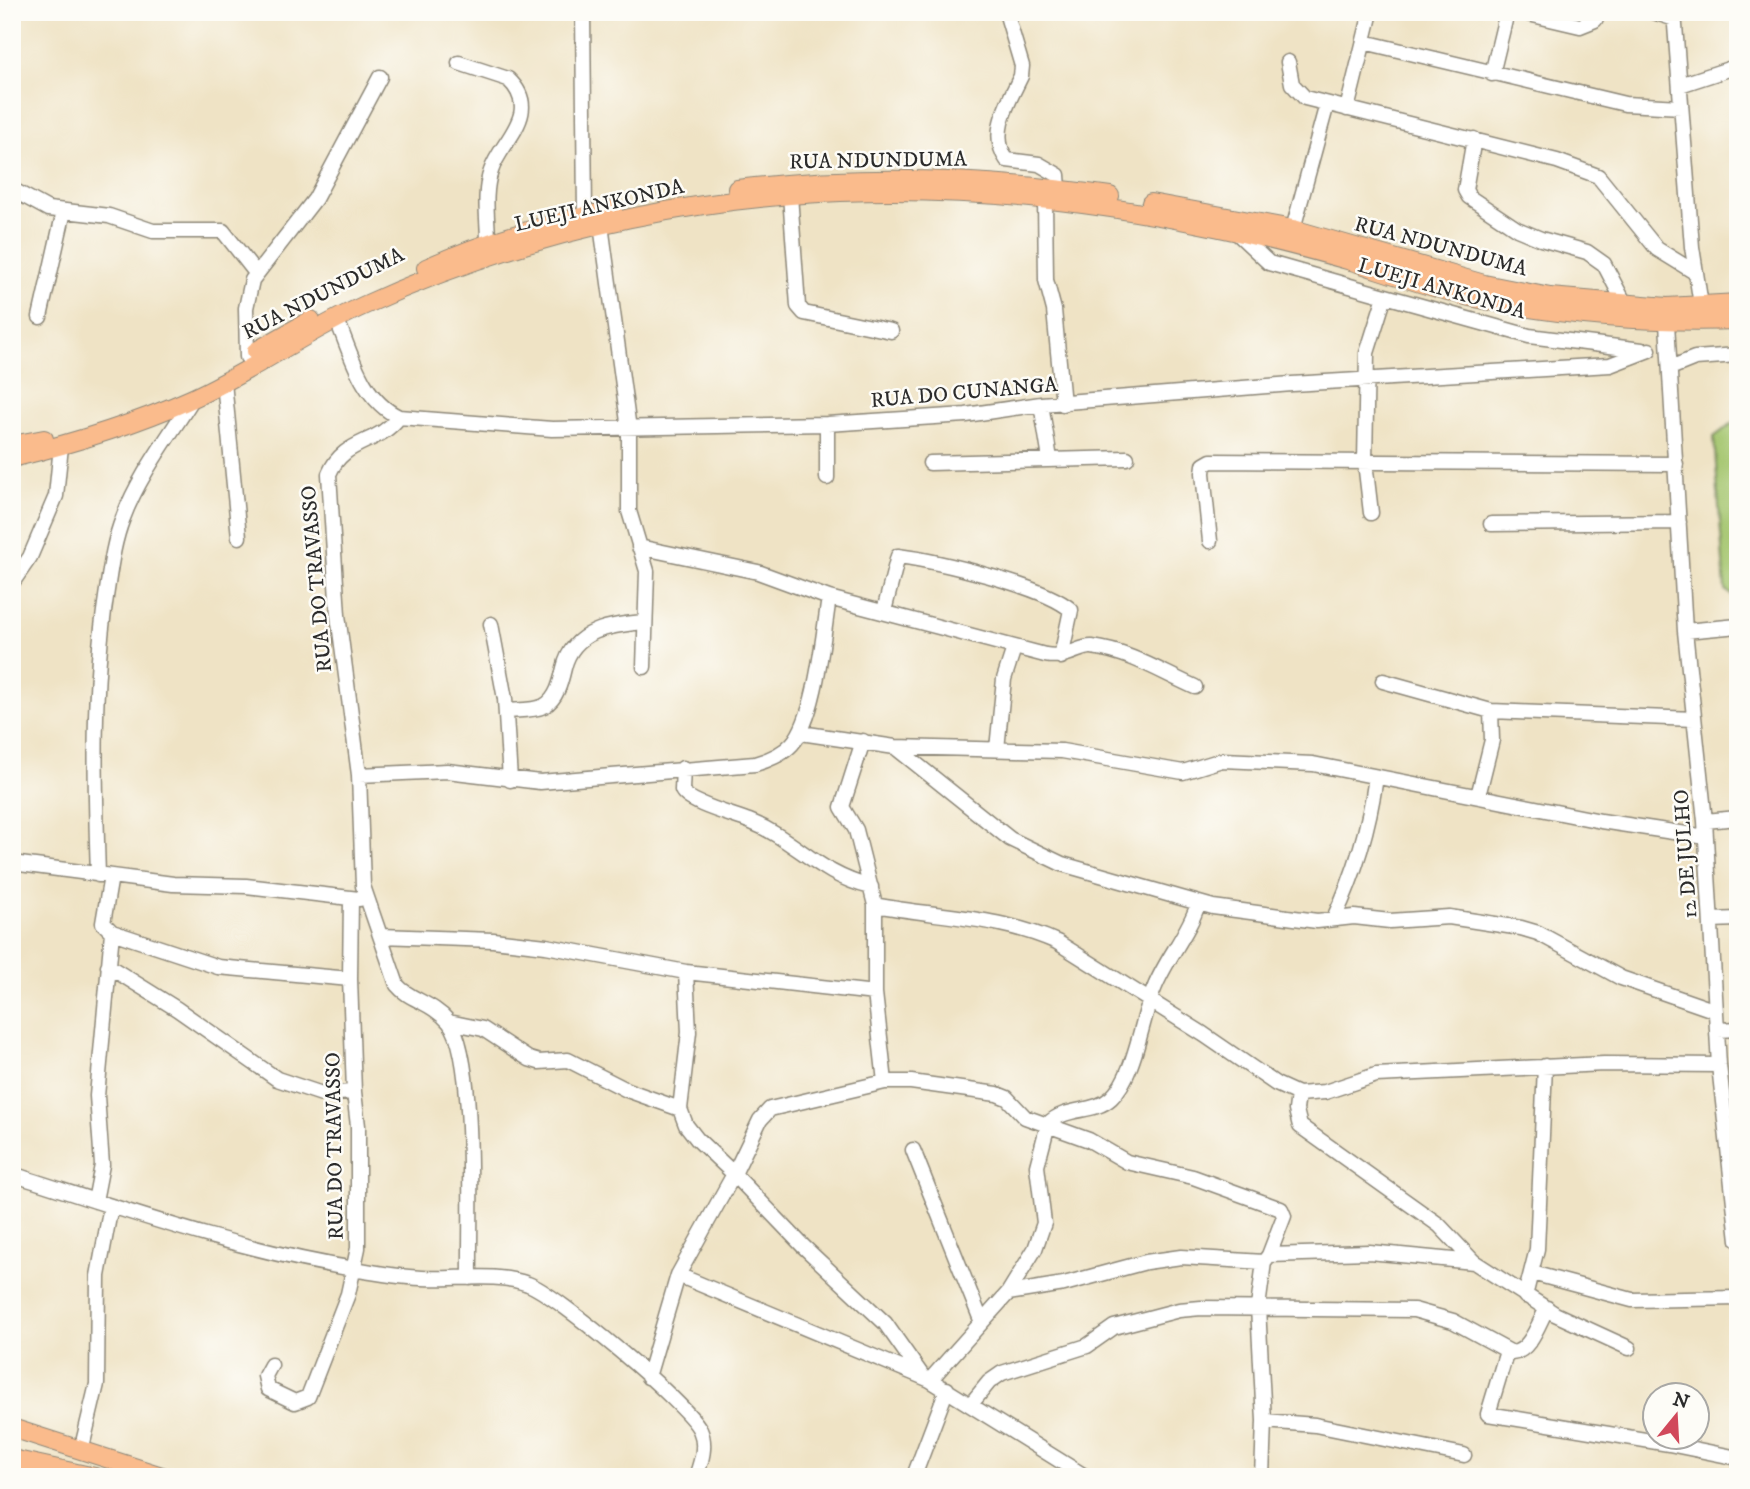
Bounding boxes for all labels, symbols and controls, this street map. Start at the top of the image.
street label: RUA NDUNDUMA [789,146,968,176]
street label: LUEJI ANKONDA [512,174,687,238]
street label: RUA NDUNDUMA [1352,211,1531,283]
street label: RUA NDUNDUMA [238,242,409,346]
street label: LUEJI ANKONDA [1355,253,1529,325]
street label: RUA DO CUNANGA [869,372,1059,414]
street label: RUA DO TRAVASSO [296,484,338,674]
street label: 12 DE JULHO [1669,788,1703,919]
street label: RUA DO TRAVASSO [320,1052,350,1240]
north arrow [1642,1380,1712,1450]
text: N [1670,1388,1692,1415]

